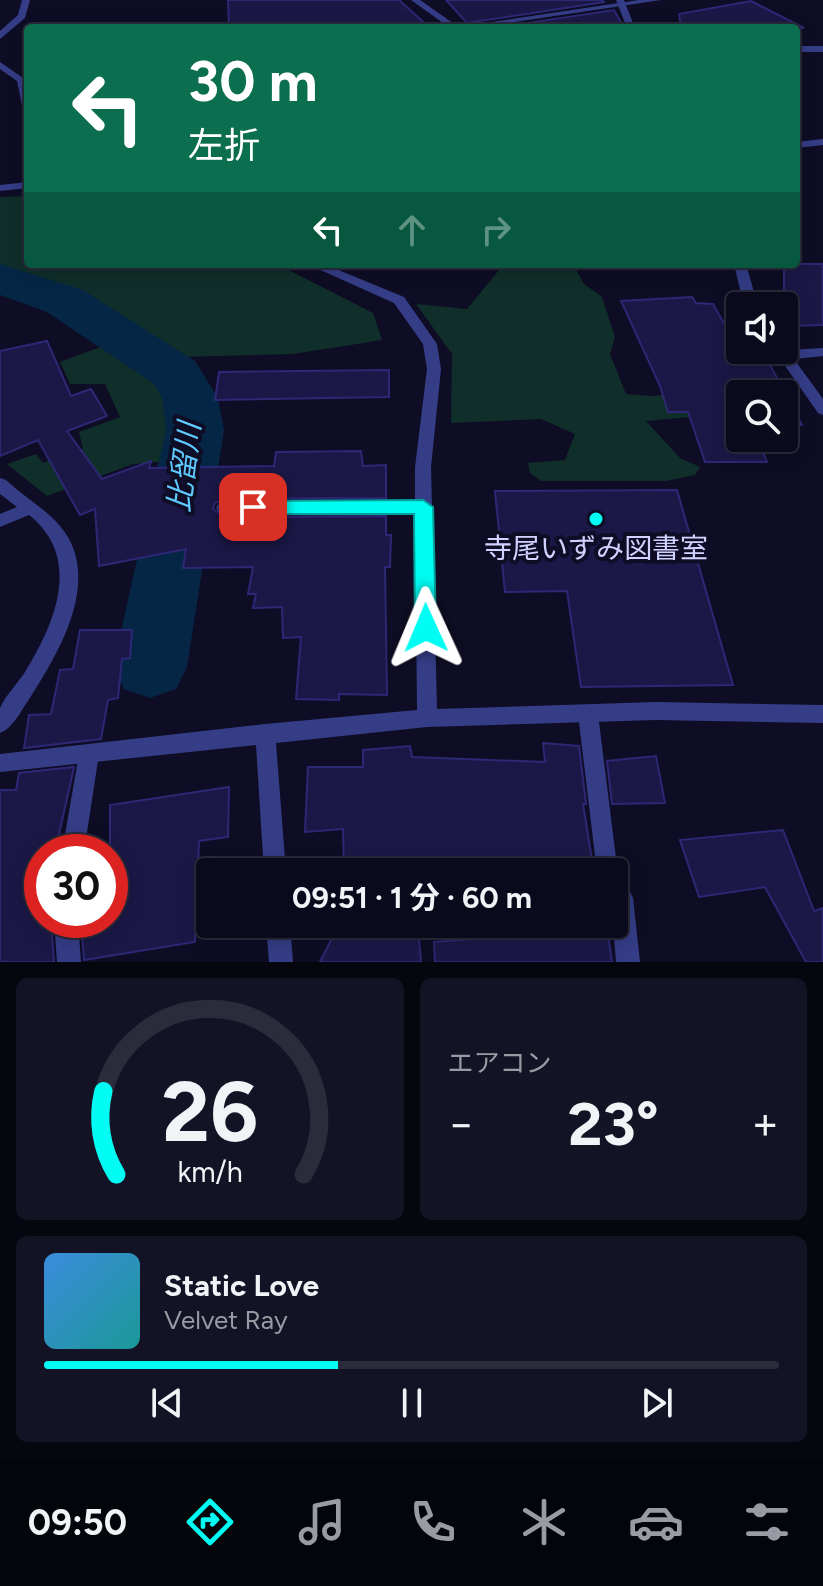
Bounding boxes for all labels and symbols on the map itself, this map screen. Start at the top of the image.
water label: 比留川 [160,417,208,514]
pin [219,473,287,541]
marker: 寺尾いずみ図書室 [587,510,605,528]
place label: 寺尾いずみ図書室 [484,531,708,565]
position arrow [384,586,468,670]
speed limit sign: 30 [24,834,128,938]

